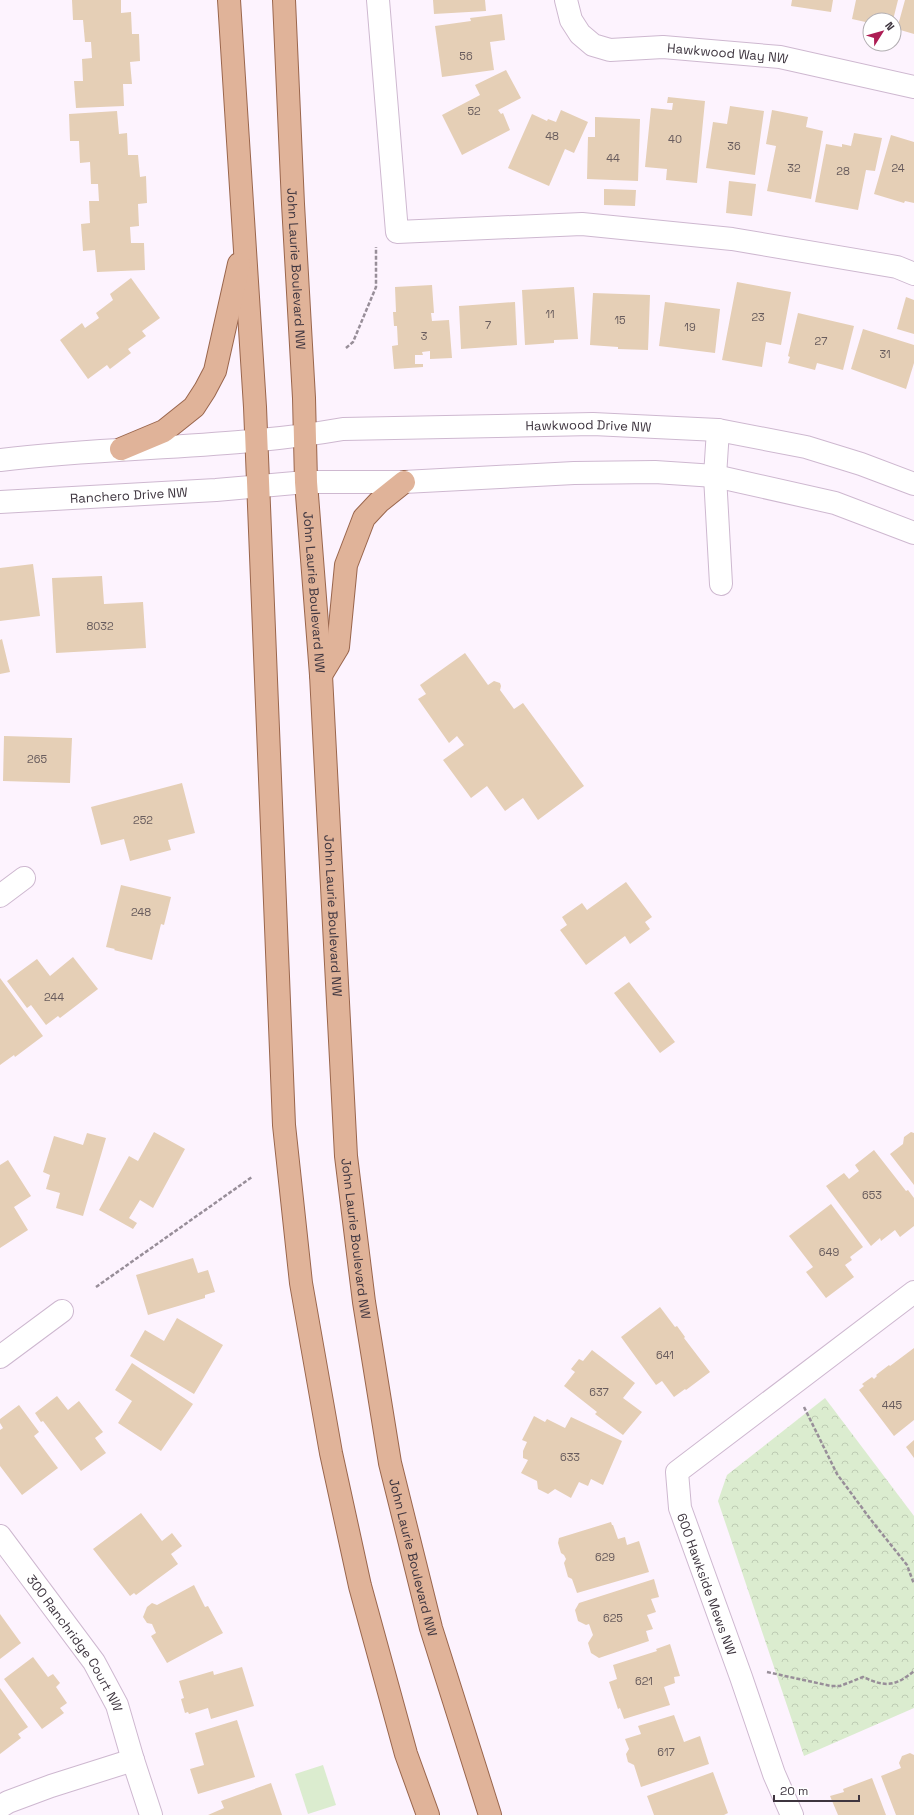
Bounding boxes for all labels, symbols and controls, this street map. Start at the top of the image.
north arrow [862,12,902,52]
text: N [882,19,898,33]
street label: Hawkwood Way NW [667,39,790,68]
house number: 56 [459,49,473,63]
house number: 52 [467,104,481,118]
house number: 48 [545,129,559,143]
house number: 40 [668,132,682,146]
house number: 36 [727,139,741,153]
house number: 44 [606,151,620,165]
house number: 32 [787,161,801,175]
house number: 24 [891,161,905,175]
house number: 28 [836,164,850,178]
street label: John Laurie Boulevard NW [283,187,309,350]
house number: 11 [545,307,555,321]
house number: 23 [751,310,765,324]
house number: 15 [614,313,626,327]
house number: 7 [485,318,491,332]
house number: 19 [684,320,696,334]
house number: 3 [421,329,428,343]
house number: 27 [815,334,827,348]
house number: 31 [879,347,891,361]
street label: Hawkwood Drive NW [525,416,652,436]
street label: Ranchero Drive NW [70,484,188,507]
street label: John Laurie Boulevard NW [299,511,329,674]
house number: 8032 [86,619,114,633]
house number: 265 [27,752,47,766]
house number: 252 [133,813,153,827]
street label: John Laurie Boulevard NW [320,834,346,997]
house number: 248 [131,905,151,919]
house number: 244 [44,990,64,1004]
street label: John Laurie Boulevard NW [337,1157,375,1320]
house number: 653 [862,1188,882,1202]
house number: 649 [819,1245,839,1259]
house number: 641 [656,1348,674,1362]
house number: 637 [589,1385,609,1399]
house number: 445 [882,1398,903,1412]
house number: 633 [560,1450,580,1464]
street label: John Laurie Boulevard NW [385,1477,441,1638]
street label: 600 Hawkside Mews NW [673,1511,740,1658]
house number: 629 [595,1550,615,1564]
street label: 300 Ranchridge Court NW [23,1571,126,1713]
house number: 625 [603,1611,623,1625]
house number: 621 [635,1674,653,1688]
house number: 617 [657,1745,675,1759]
scale bar [774,1777,859,1803]
text: 20 m [780,1783,808,1799]

